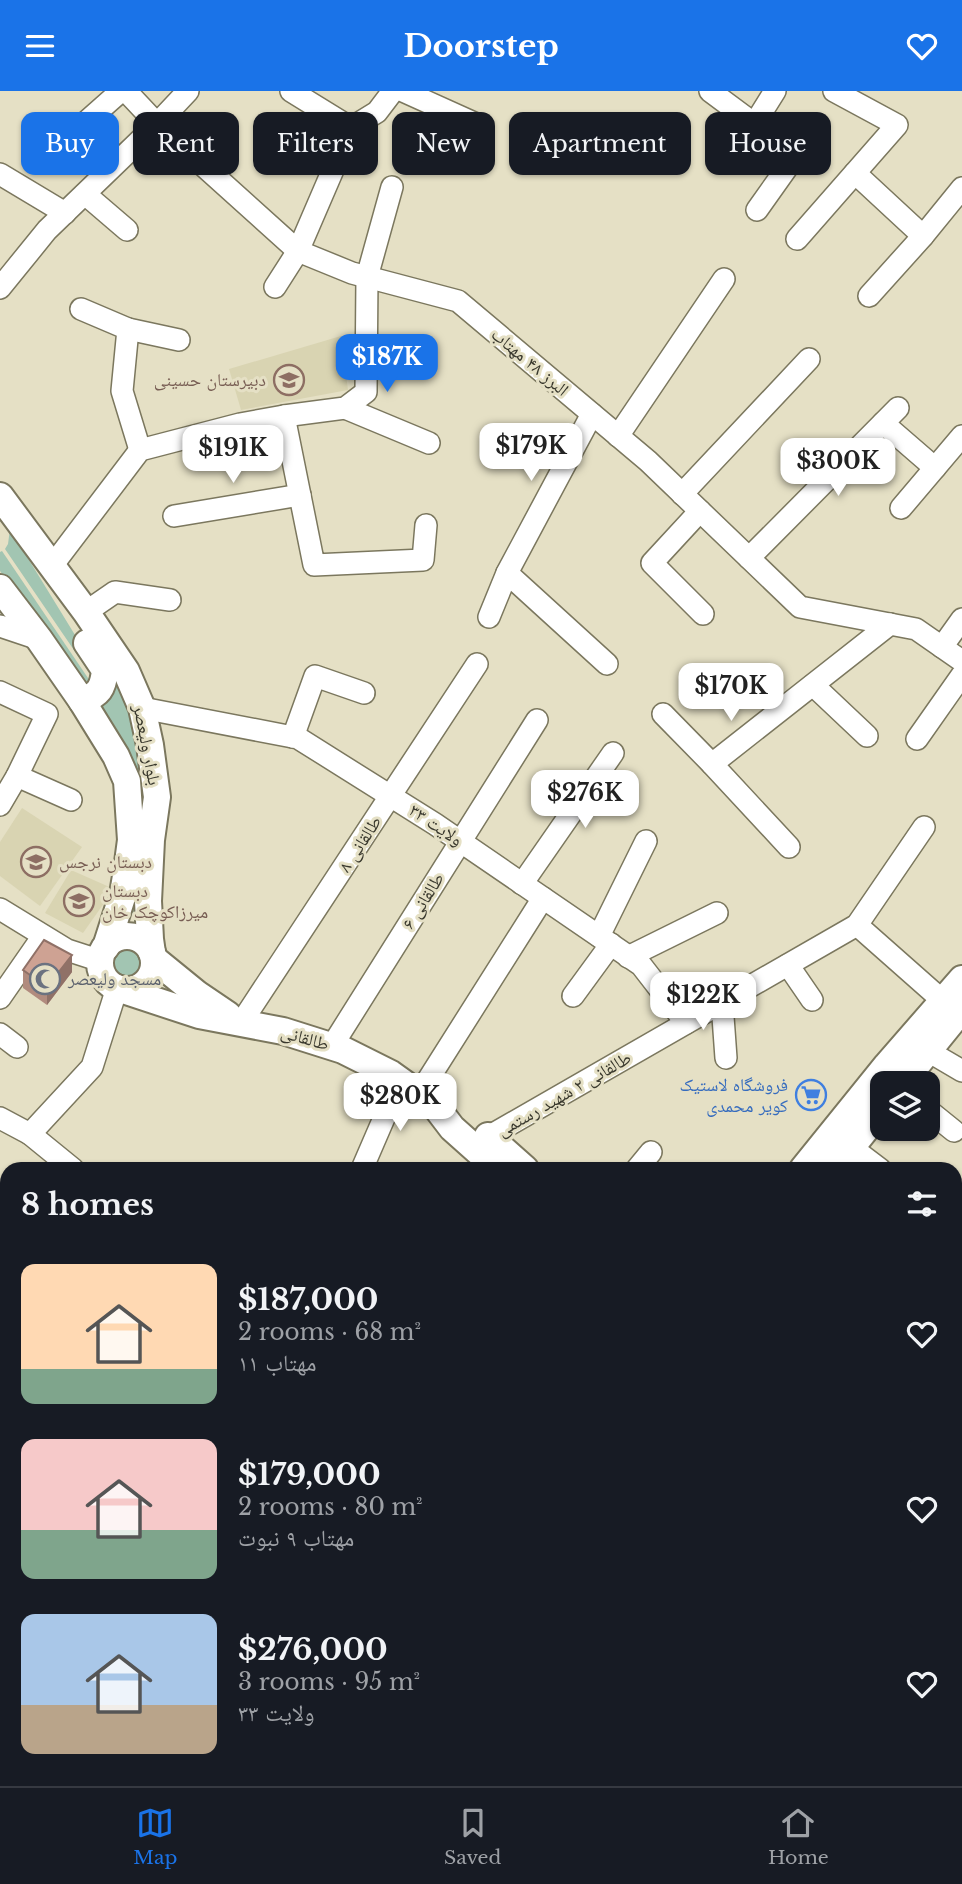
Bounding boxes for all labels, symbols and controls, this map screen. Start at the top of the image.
text: Doorstep [403,26,559,66]
icon: menu [21,27,59,65]
icon: heart [903,27,941,65]
chip: Buy [21,112,119,175]
chip: Rent [133,112,239,175]
chip: Filters [253,112,378,175]
chip: New [392,112,495,175]
chip: Apartment [509,112,691,175]
chip: House [705,112,831,175]
street label: البرز ۴۸ مهتاب [487,323,573,401]
pin: $187K [338,335,436,394]
text: $187K [352,343,422,371]
school or university icon: دبیرستان حسینی [272,363,306,397]
place label: دبیرستان حسینی [154,369,266,391]
pin: $179K [482,423,580,483]
pin: $191K [184,425,282,485]
text: $179K [495,432,567,460]
text: $191K [198,434,268,462]
pin: $300K [789,439,887,498]
text: $300K [796,447,880,475]
pin: $170K [682,663,780,723]
text: $170K [695,672,767,700]
street label: بلوار ولیعصر [128,702,166,787]
pin: $276K [536,771,634,830]
text: $276K [547,779,623,807]
street label: ولایت ٣۳ [405,799,467,851]
street label: طالقانی ۸ [334,812,386,876]
school or university icon: دبستان نرجس [19,845,53,879]
place label: دبستان نرجس [59,851,152,873]
street label: طالقانی ۶ [397,869,449,933]
place label: دبستان میرزاکوچک خان [102,880,208,923]
school or university icon: دبستان میرزاکوچک خان [62,884,96,918]
mosque icon: مسجد ولیعصر [28,962,62,996]
place label: مسجد ولیعصر [67,968,161,990]
pin: $122K [654,972,752,1032]
text: $122K [666,981,740,1009]
street label: طالقانی [278,1021,332,1055]
street label: طالقانی ۲ شهید رستمی [493,1047,635,1141]
map controls [870,1071,940,1141]
button: layers [870,1071,940,1141]
pin: $280K [351,1073,449,1133]
place label: فروشگاه لاستیک کویر محمدی [679,1074,789,1117]
supermarket icon: فروشگاه لاستیک کویر محمدی [794,1078,828,1112]
text: $280K [360,1082,440,1110]
icon: filters [903,1185,941,1223]
text: 8 homes [21,1186,154,1223]
text: $187,000 [238,1281,378,1318]
icon: home [77,1292,161,1376]
icon: heart [903,1315,941,1353]
text: 2 rooms · 68 m² [238,1318,421,1346]
text: مهتاب ۱۱ [238,1349,316,1377]
text: $179,000 [238,1456,381,1493]
icon: home [77,1467,161,1551]
icon: heart [903,1490,941,1528]
text: 2 rooms · 80 m² [238,1493,423,1521]
text: مهتاب ۹ نبوت [238,1524,354,1552]
text: $276,000 [238,1631,388,1668]
icon: home [77,1642,161,1726]
icon: heart [903,1665,941,1703]
text: 3 rooms · 95 m² [238,1668,420,1696]
text: ولایت ٣۳ [238,1699,315,1727]
tab: Map [133,1804,177,1869]
tab: Saved [444,1804,501,1869]
tab: Home [768,1804,829,1869]

